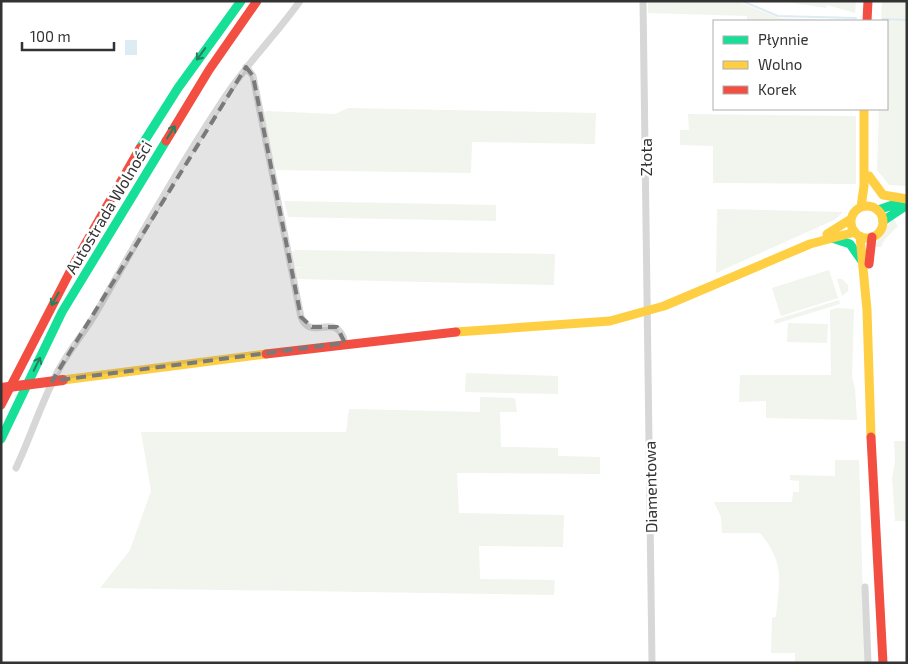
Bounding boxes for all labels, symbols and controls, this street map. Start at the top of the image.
scale bar [22,20,115,52]
legend [713,20,888,110]
text: 100 m [30,27,71,45]
text: Płynnie [758,30,809,48]
one-way arrow [196,47,206,61]
text: Wolno [758,55,802,73]
text: Korek [758,80,797,98]
one-way arrow [165,125,176,139]
street label: Autostrada Wolności [61,137,155,277]
street label: Złota [636,138,655,176]
one-way arrow [49,291,59,305]
one-way arrow [33,357,43,372]
street label: Diamentowa [640,441,660,533]

